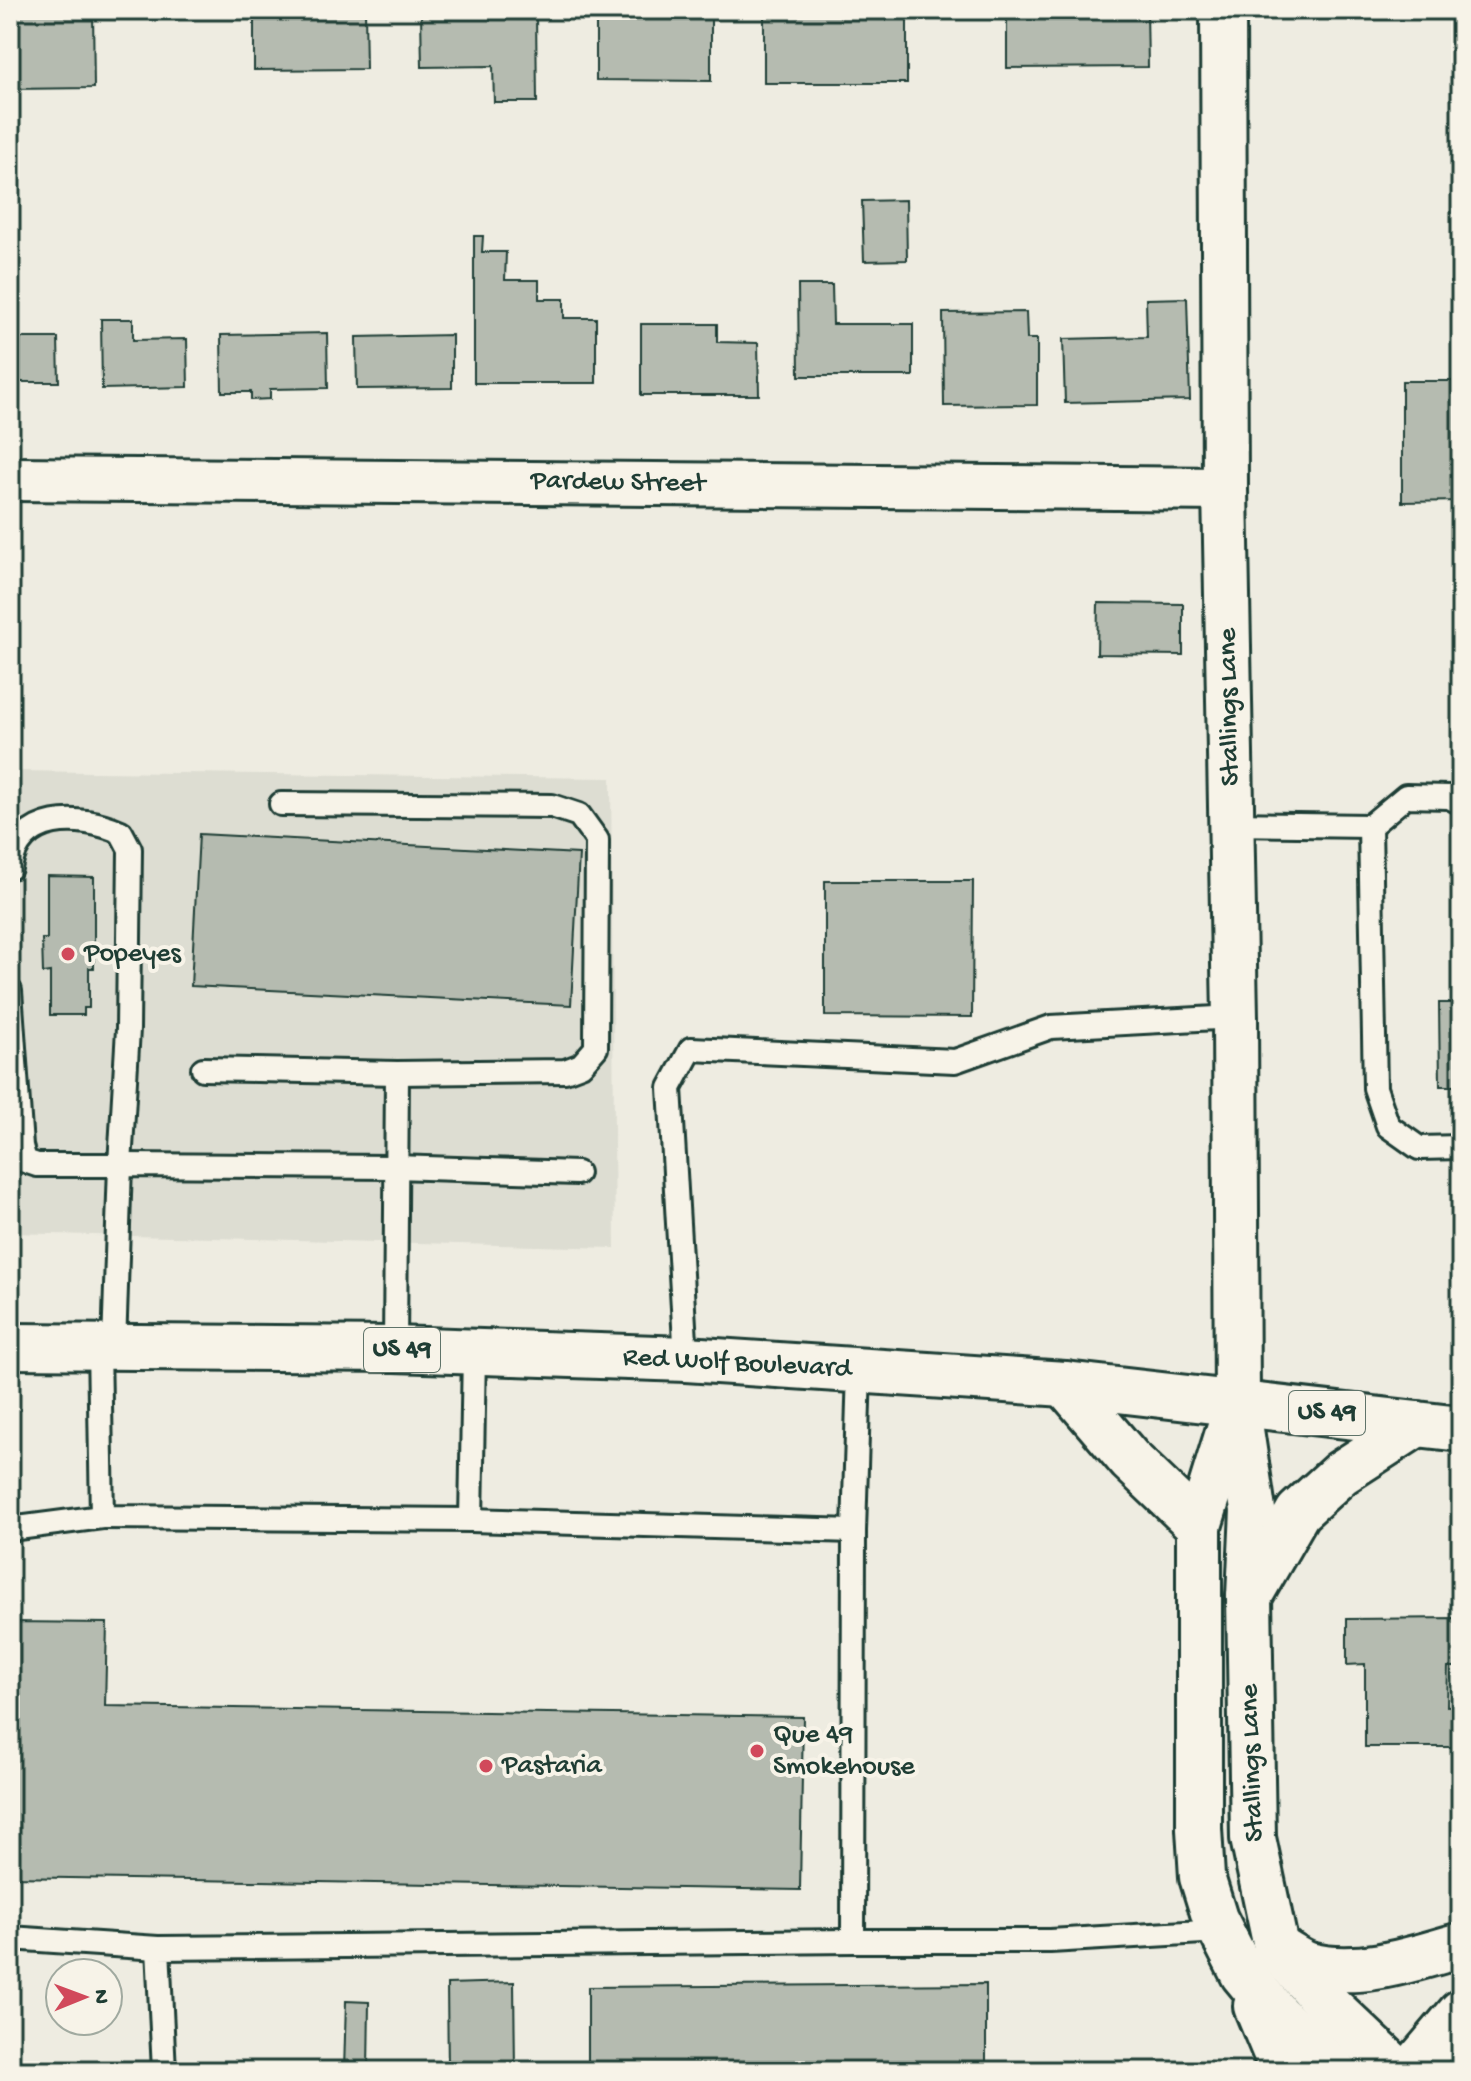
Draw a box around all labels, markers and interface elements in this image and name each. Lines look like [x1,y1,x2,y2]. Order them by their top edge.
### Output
street label: Pardew Street [529,465,708,501]
street label: Stallings Lane [1212,627,1248,786]
place label: Popeyes [83,938,181,971]
marker: Popeyes [59,945,77,963]
road number: US 49 [364,1328,440,1372]
street label: Red Wolf Boulevard [622,1342,855,1387]
road number: US 49 [1289,1391,1365,1435]
street label: Stallings Lane [1234,1683,1272,1843]
place label: Que 49 Smokehouse [773,1719,915,1784]
marker: Que 49 Smokehouse [748,1742,766,1760]
place label: Pastaria [501,1750,603,1783]
marker: Pastaria [477,1757,495,1775]
north arrow [44,1957,124,2037]
text: N [87,1989,113,2004]

